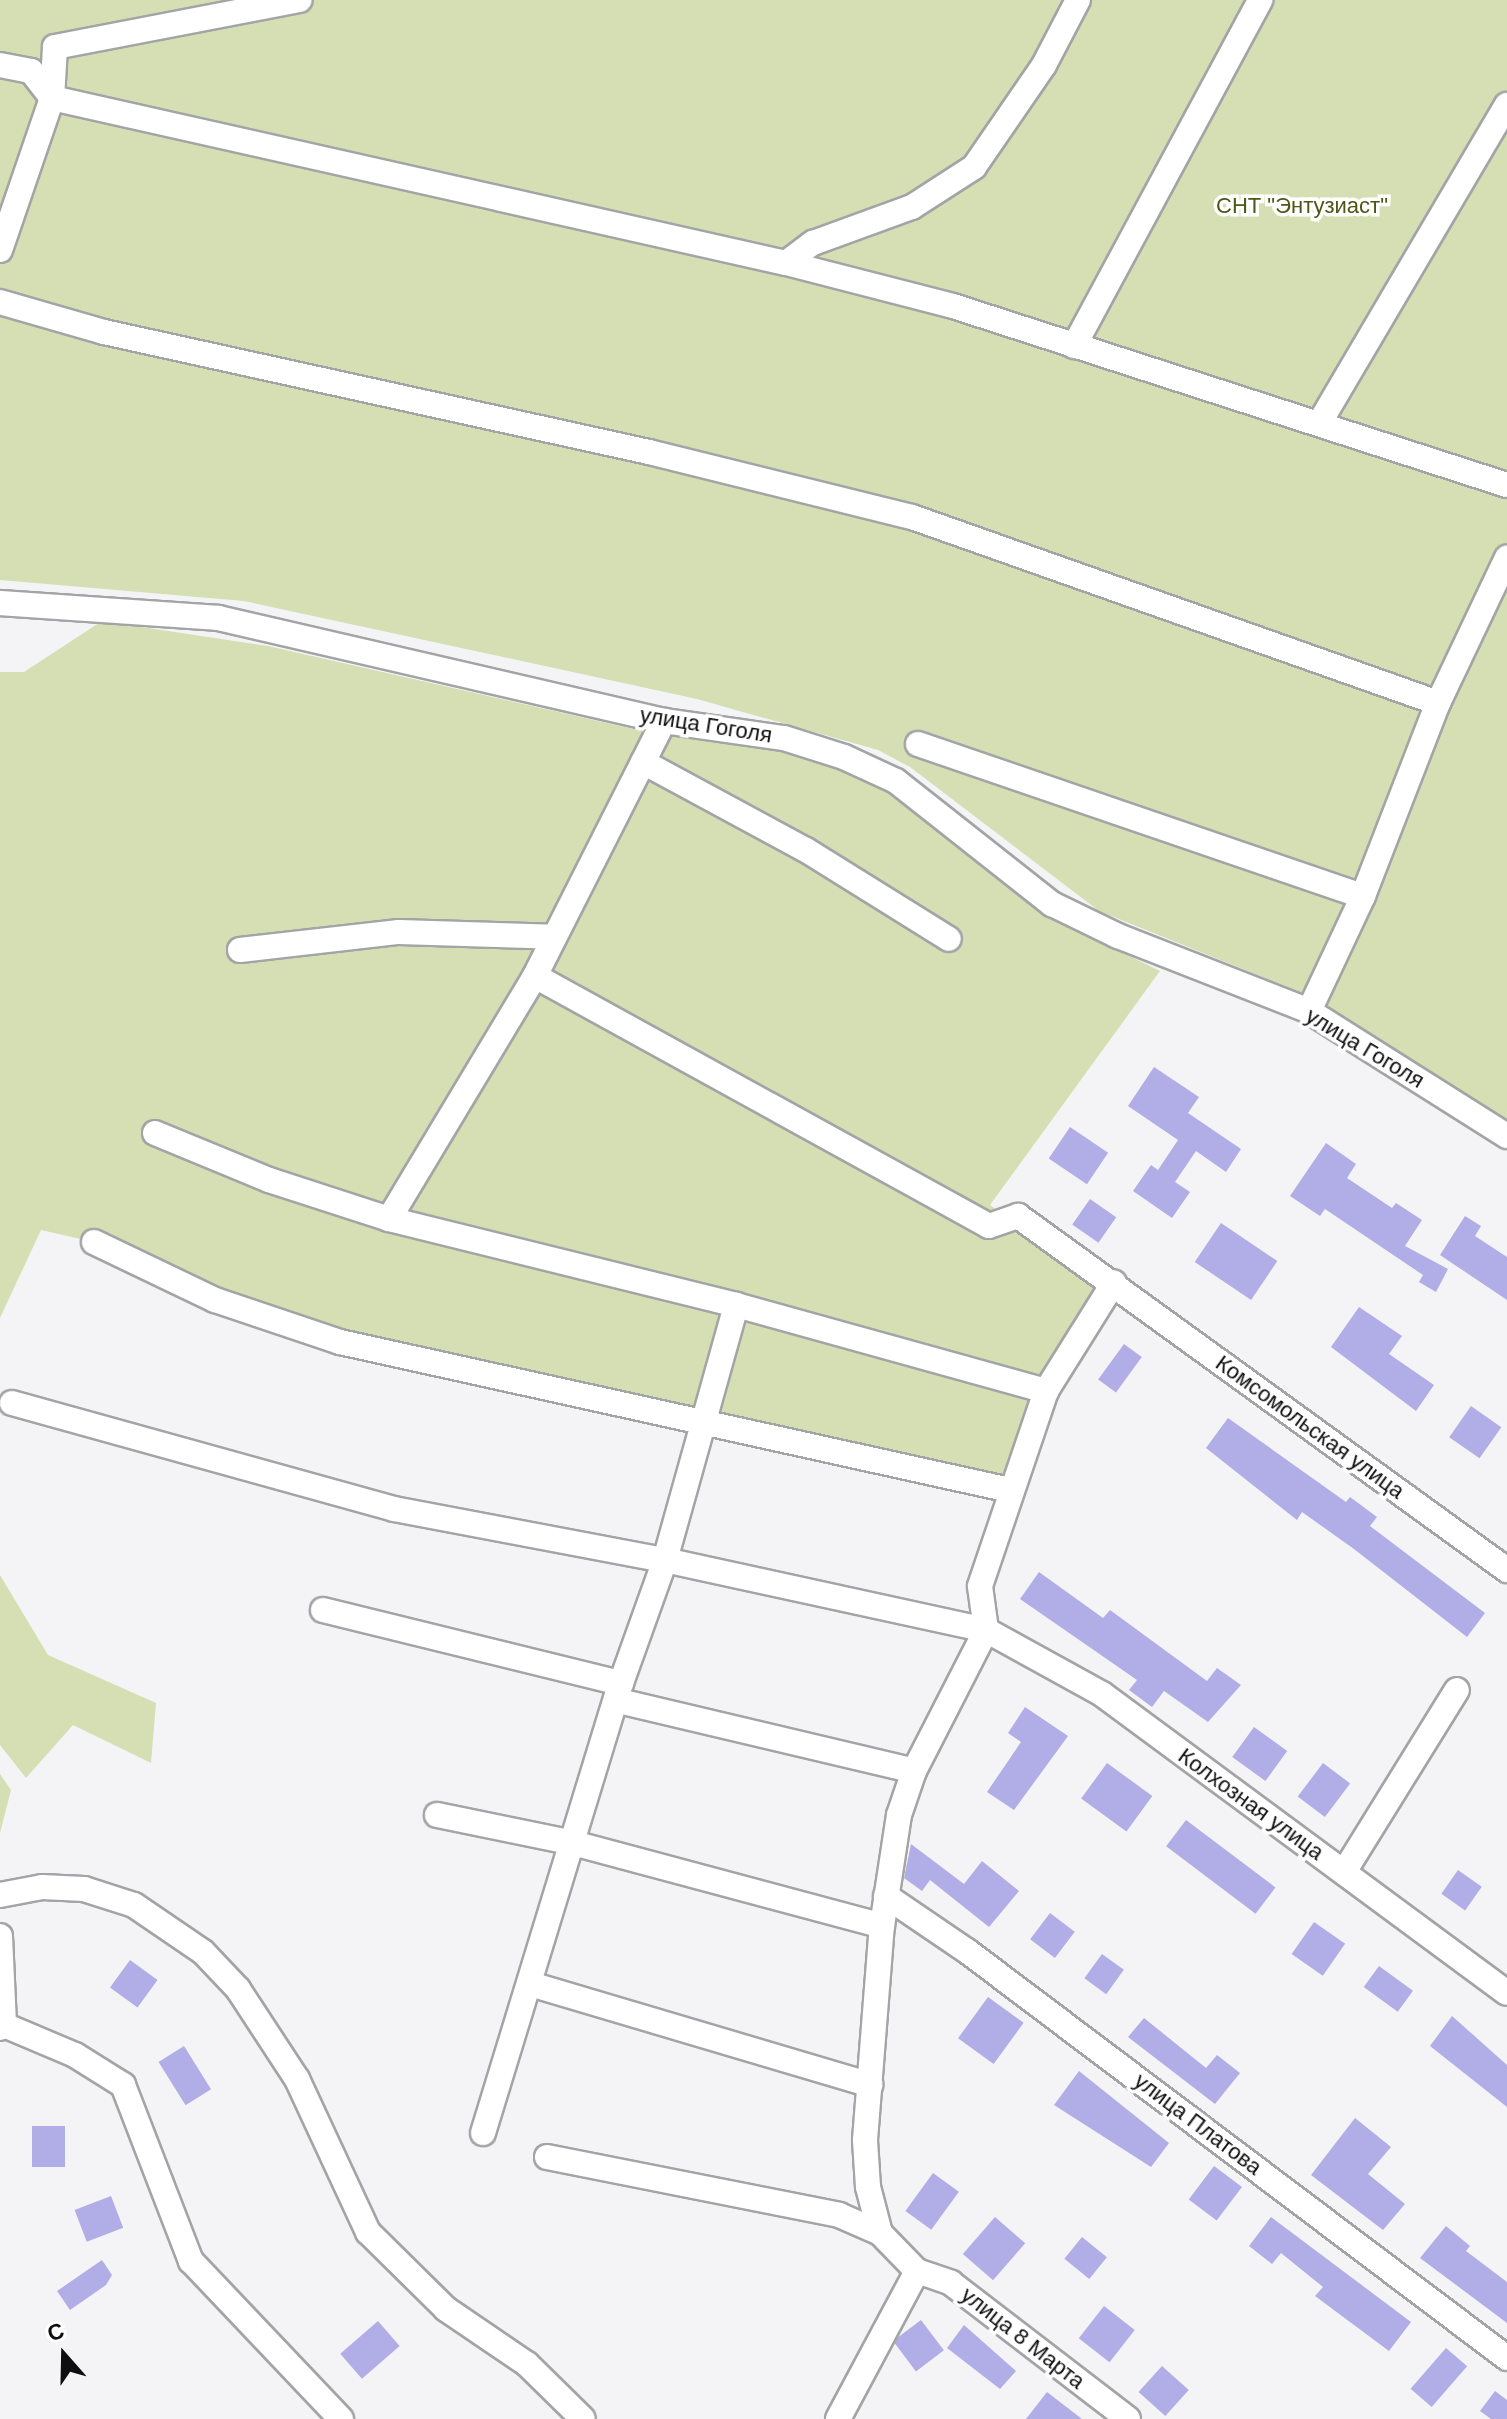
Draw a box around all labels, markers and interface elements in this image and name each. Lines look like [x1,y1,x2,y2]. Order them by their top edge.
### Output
park label: СНТ "Энтузиаст" [1216,193,1388,219]
street label: улица Гоголя [638,702,774,748]
street label: улица Гоголя [1301,1002,1429,1094]
street label: Комсомольская улица [1211,1350,1409,1504]
street label: Колхозная улица [1173,1742,1329,1866]
street label: улица Платова [1129,2067,1267,2181]
street label: улица 8 Марта [956,2282,1090,2394]
north arrow [24,2315,104,2395]
text: С [44,2318,67,2346]

